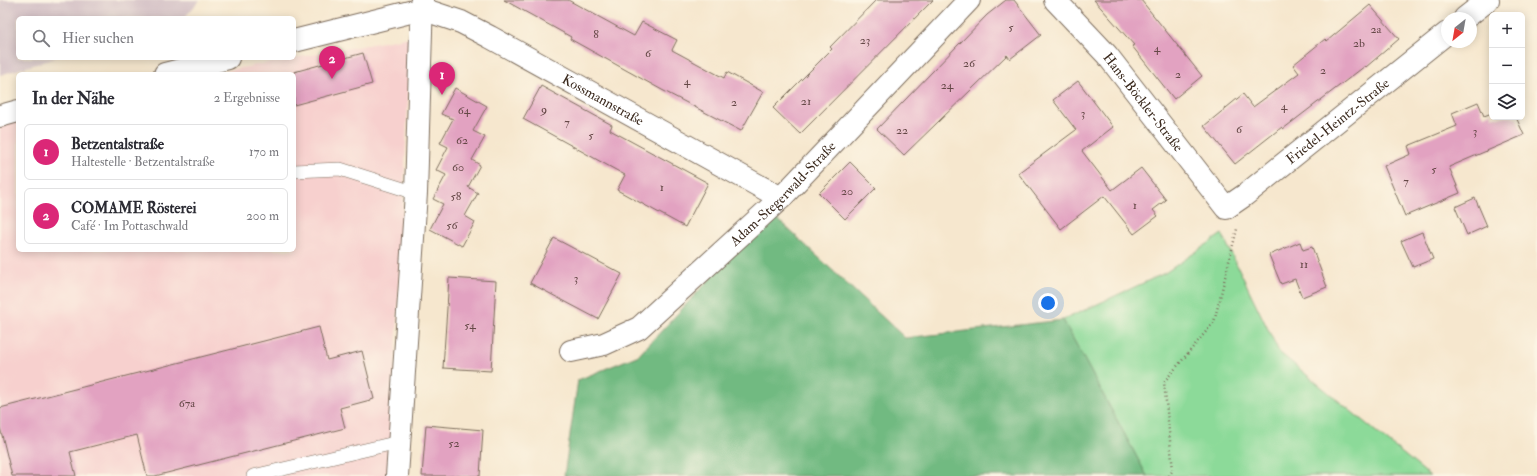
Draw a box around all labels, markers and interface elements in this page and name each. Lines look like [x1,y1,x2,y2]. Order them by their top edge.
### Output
north arrow [1441,12,1477,48]
map controls [1489,12,1525,120]
button: + [1489,12,1525,48]
search box [16,16,296,60]
house number: 5 [1008,20,1014,35]
house number: 2a [1370,22,1383,37]
icon: search [30,27,52,49]
house number: 8 [593,27,599,42]
text: Hier suchen [62,29,134,48]
house number: 23 [860,33,870,48]
house number: 2b [1353,36,1365,51]
house number: 4 [1154,41,1161,56]
pin: 2 [319,46,345,79]
house number: 6 [645,46,652,61]
button: − [1489,48,1525,84]
street label: Hans-Böckler-Straße [1100,49,1187,155]
house number: 26 [963,56,976,71]
pin: 1 [429,62,455,95]
house number: 2 [1320,63,1326,78]
house number: 2 [1175,67,1181,82]
street label: Kossmannstraße [559,70,647,129]
house number: 4 [684,74,691,89]
street label: Friedel-Heintz-Straße [1282,74,1393,167]
house number: 24 [941,78,954,93]
button: layers [1489,84,1525,120]
text: In der Nähe [32,88,114,109]
text: 2 Ergebnisse [214,90,280,106]
house number: 21 [801,94,811,109]
house number: 2 [731,95,737,110]
house number: 4 [1281,99,1288,114]
house number: 9 [540,102,547,117]
house number: 64 [458,103,471,118]
house number: 3 [1081,106,1085,121]
house number: 7 [564,115,570,130]
house number: 6 [1236,122,1243,137]
house number: 22 [896,123,908,138]
house number: 3 [1473,124,1477,139]
house number: 5 [588,128,594,143]
house number: 62 [456,133,468,148]
text: Betzentalstraße [71,135,164,154]
street label: Adam-Stegerwald-Straße [725,137,839,250]
text: 1 [44,144,48,160]
text: 170 m [249,144,279,160]
text: Haltestelle · Betzentalstraße [71,154,215,170]
house number: 60 [452,160,464,175]
house number: 5 [1431,162,1437,177]
house number: 7 [1403,174,1409,189]
house number: 1 [660,180,664,195]
house number: 20 [841,184,853,199]
house number: 58 [451,189,462,204]
house number: 1 [1133,198,1137,213]
text: COMAME Rösterei [71,199,196,218]
text: 2 [43,208,49,224]
text: 200 m [246,208,279,224]
text: Café · Im Pottaschwald [71,218,188,234]
house number: 56 [446,218,459,233]
house number: 11 [1300,257,1308,272]
house number: 3 [574,271,578,286]
your location [1038,293,1058,313]
house number: 54 [464,318,476,333]
house number: 67a [179,396,196,411]
house number: 52 [448,436,460,451]

